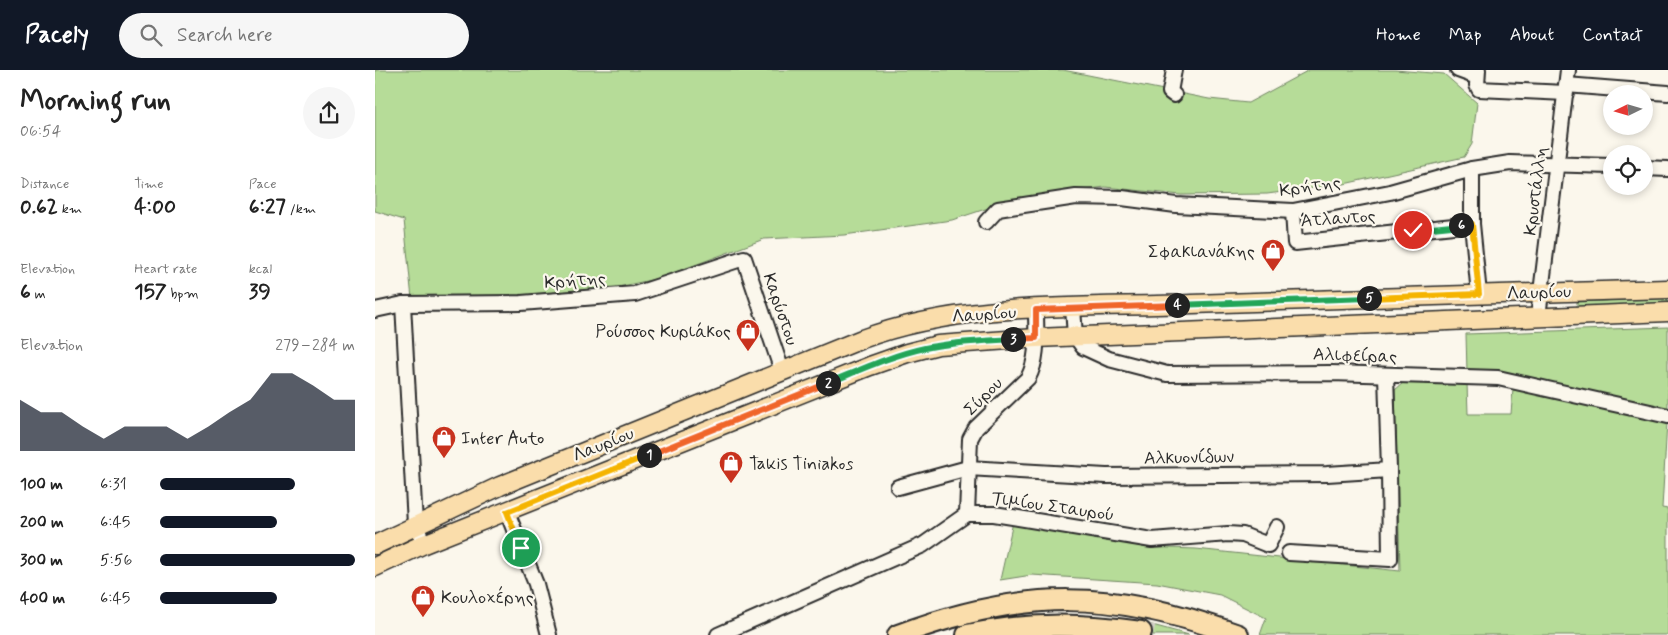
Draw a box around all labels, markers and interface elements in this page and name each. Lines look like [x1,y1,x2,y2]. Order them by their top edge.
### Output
search box [119,13,469,58]
text: Pacely [25,20,89,51]
icon: search [137,21,165,49]
text: Search here [177,23,273,48]
text: Home [1376,23,1421,47]
text: Map [1449,23,1482,47]
text: About [1510,23,1554,47]
text: Contact [1582,23,1643,47]
text: Morning run [20,83,171,120]
north arrow [1603,85,1653,135]
map controls [1603,85,1653,195]
button: share [303,87,355,139]
text: 06:54 [20,121,61,142]
street label: Κρυστάλλη [1519,145,1553,237]
button: locate [1603,145,1653,195]
street label: Κρήτης [1278,171,1342,203]
text: Distance [20,175,69,193]
text: Time [134,175,164,193]
text: Pace [249,175,277,193]
text: 0.62 [20,193,58,221]
text: 4:00 [134,193,176,221]
text: 6:27 [249,193,286,221]
text: km [58,200,82,218]
text: /km [286,200,316,218]
street label: Άτλαντος [1300,204,1376,234]
pin [1392,209,1434,251]
pin: 6 [1449,212,1473,238]
icon: check [1399,216,1427,244]
text: 6 [1458,216,1465,234]
shop icon: Σφακιανάκης [1260,238,1286,272]
place label: Σφακιανάκης [1148,240,1255,264]
text: Elevation [20,260,75,278]
text: Heart rate [134,260,197,278]
text: kcal [249,260,272,278]
street label: Κρήτης [544,267,607,295]
street label: Καρύστου [757,270,804,349]
text: 6 [20,278,31,306]
text: 157 [134,278,167,306]
text: 39 [249,278,271,306]
street label: Λαυρίου [1506,280,1572,306]
text: m [31,285,46,303]
text: bpm [167,285,199,303]
pin: 5 [1357,286,1381,310]
text: 5 [1365,289,1374,307]
pin: 4 [1165,292,1189,318]
text: 4 [1173,296,1182,314]
street label: Λαυρίου [951,301,1017,329]
shop icon: Ρούσσος Κυριάκος [735,318,761,352]
place label: Ρούσσος Κυριάκος [596,320,731,344]
pin: 3 [1001,326,1025,352]
text: 3 [1010,330,1017,348]
text: Elevation [20,335,83,356]
text: 279–284 m [275,335,355,356]
street label: Αλιφείρας [1313,343,1398,369]
pin: 2 [815,370,841,396]
street label: Σύρου [959,372,1008,421]
text: 2 [825,374,832,392]
street label: Λαυρίου [569,422,638,468]
shop icon: Inter Auto [431,425,457,459]
place label: Inter Auto [461,427,544,451]
pin: 1 [637,442,661,468]
street label: Αλκυονίδων [1144,445,1234,471]
text: 1 [646,446,653,464]
shop icon: Takis Tiniakos [718,450,744,484]
place label: Takis Tiniakos [749,452,853,476]
text: 100 m [20,474,63,495]
text: 6:31 [100,474,127,495]
street label: Τιμίου Σταυρού [990,487,1116,527]
text: 200 m [20,512,64,533]
text: 6:45 [100,512,130,533]
pin [500,527,542,569]
icon: arrive [507,534,535,562]
text: 300 m [20,550,63,571]
text: 5:56 [100,550,132,571]
shop icon: Κουλοχέρης [410,584,436,618]
place label: Κουλοχέρης [441,585,534,610]
text: 400 m [20,588,65,609]
text: 6:45 [100,588,130,609]

